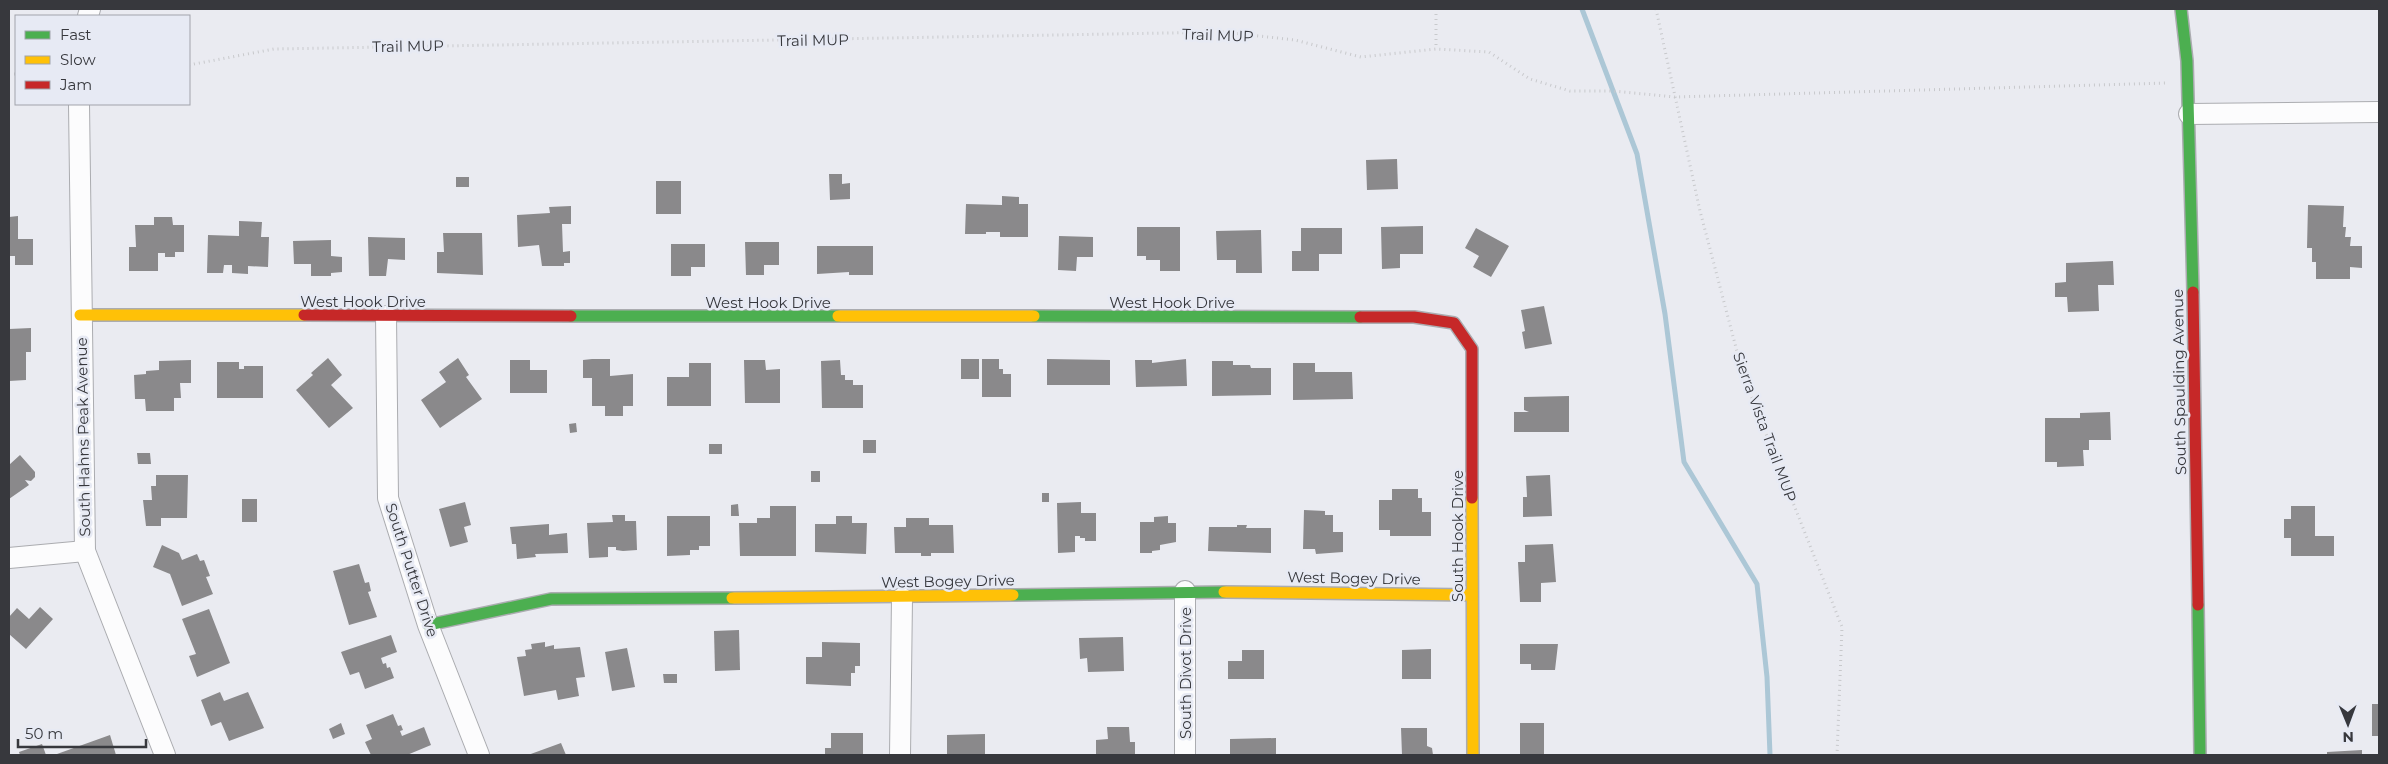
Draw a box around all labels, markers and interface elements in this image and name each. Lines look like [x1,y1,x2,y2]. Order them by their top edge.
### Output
legend [15,15,190,105]
street label: Trail MUP [1182,24,1254,46]
text: Fast [60,25,91,44]
street label: Trail MUP [777,30,849,50]
street label: Trail MUP [372,36,444,56]
text: Slow [60,50,96,69]
text: Jam [59,75,92,94]
street label: South Spaulding Avenue [2168,289,2190,475]
street label: West Hook Drive [300,292,426,311]
street label: West Hook Drive [705,293,831,312]
street label: West Hook Drive [1109,293,1235,312]
street label: South Hahns Peak Avenue [72,337,94,537]
street label: Sierra Vista Trail MUP [1729,349,1801,505]
street label: South Hook Drive [1448,470,1467,602]
street label: South Putter Drive [381,501,443,639]
street label: West Bogey Drive [1287,567,1421,589]
street label: West Bogey Drive [881,570,1015,592]
street label: South Divot Drive [1176,607,1195,739]
north arrow [2323,699,2373,749]
scale bar [18,716,145,748]
text: 50 m [25,724,63,743]
text: N [2342,728,2354,746]

